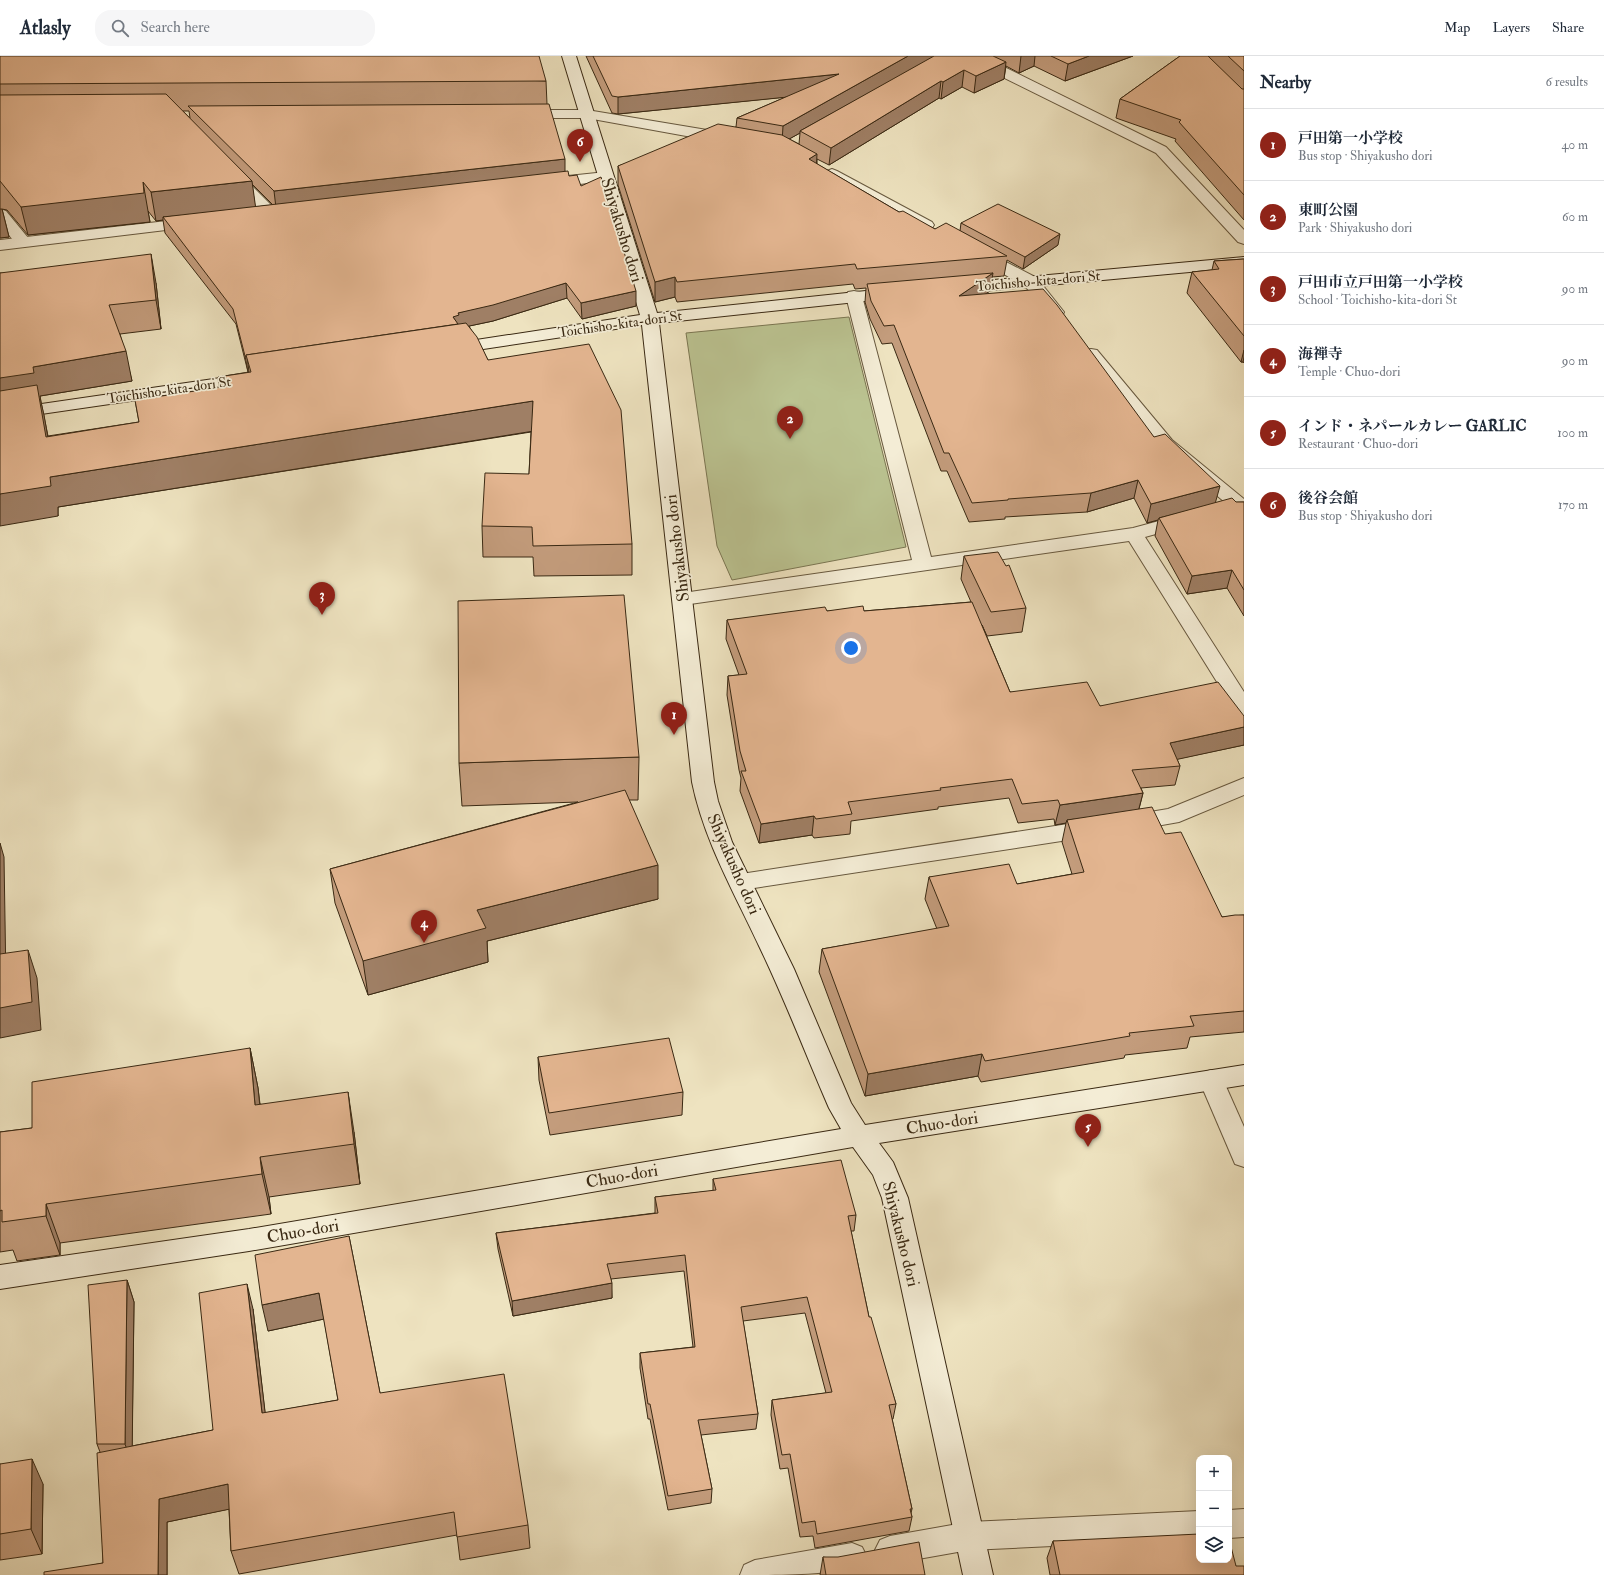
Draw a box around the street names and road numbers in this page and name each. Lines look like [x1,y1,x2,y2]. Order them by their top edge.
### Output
street label: Shiyakusho dori [595,175,648,285]
street label: Toichisho-kita-dori St [975,267,1101,295]
street label: Toichisho-kita-dori St [557,307,683,341]
street label: Toichisho-kita-dori St [106,373,232,407]
street label: Shiyakusho dori [660,493,695,603]
street label: Shiyakusho dori [702,810,766,918]
street label: Chuo-dori [904,1107,980,1139]
street label: Chuo-dori [584,1159,660,1193]
street label: Shiyakusho dori [877,1179,924,1290]
street label: Chuo-dori [265,1214,341,1248]

